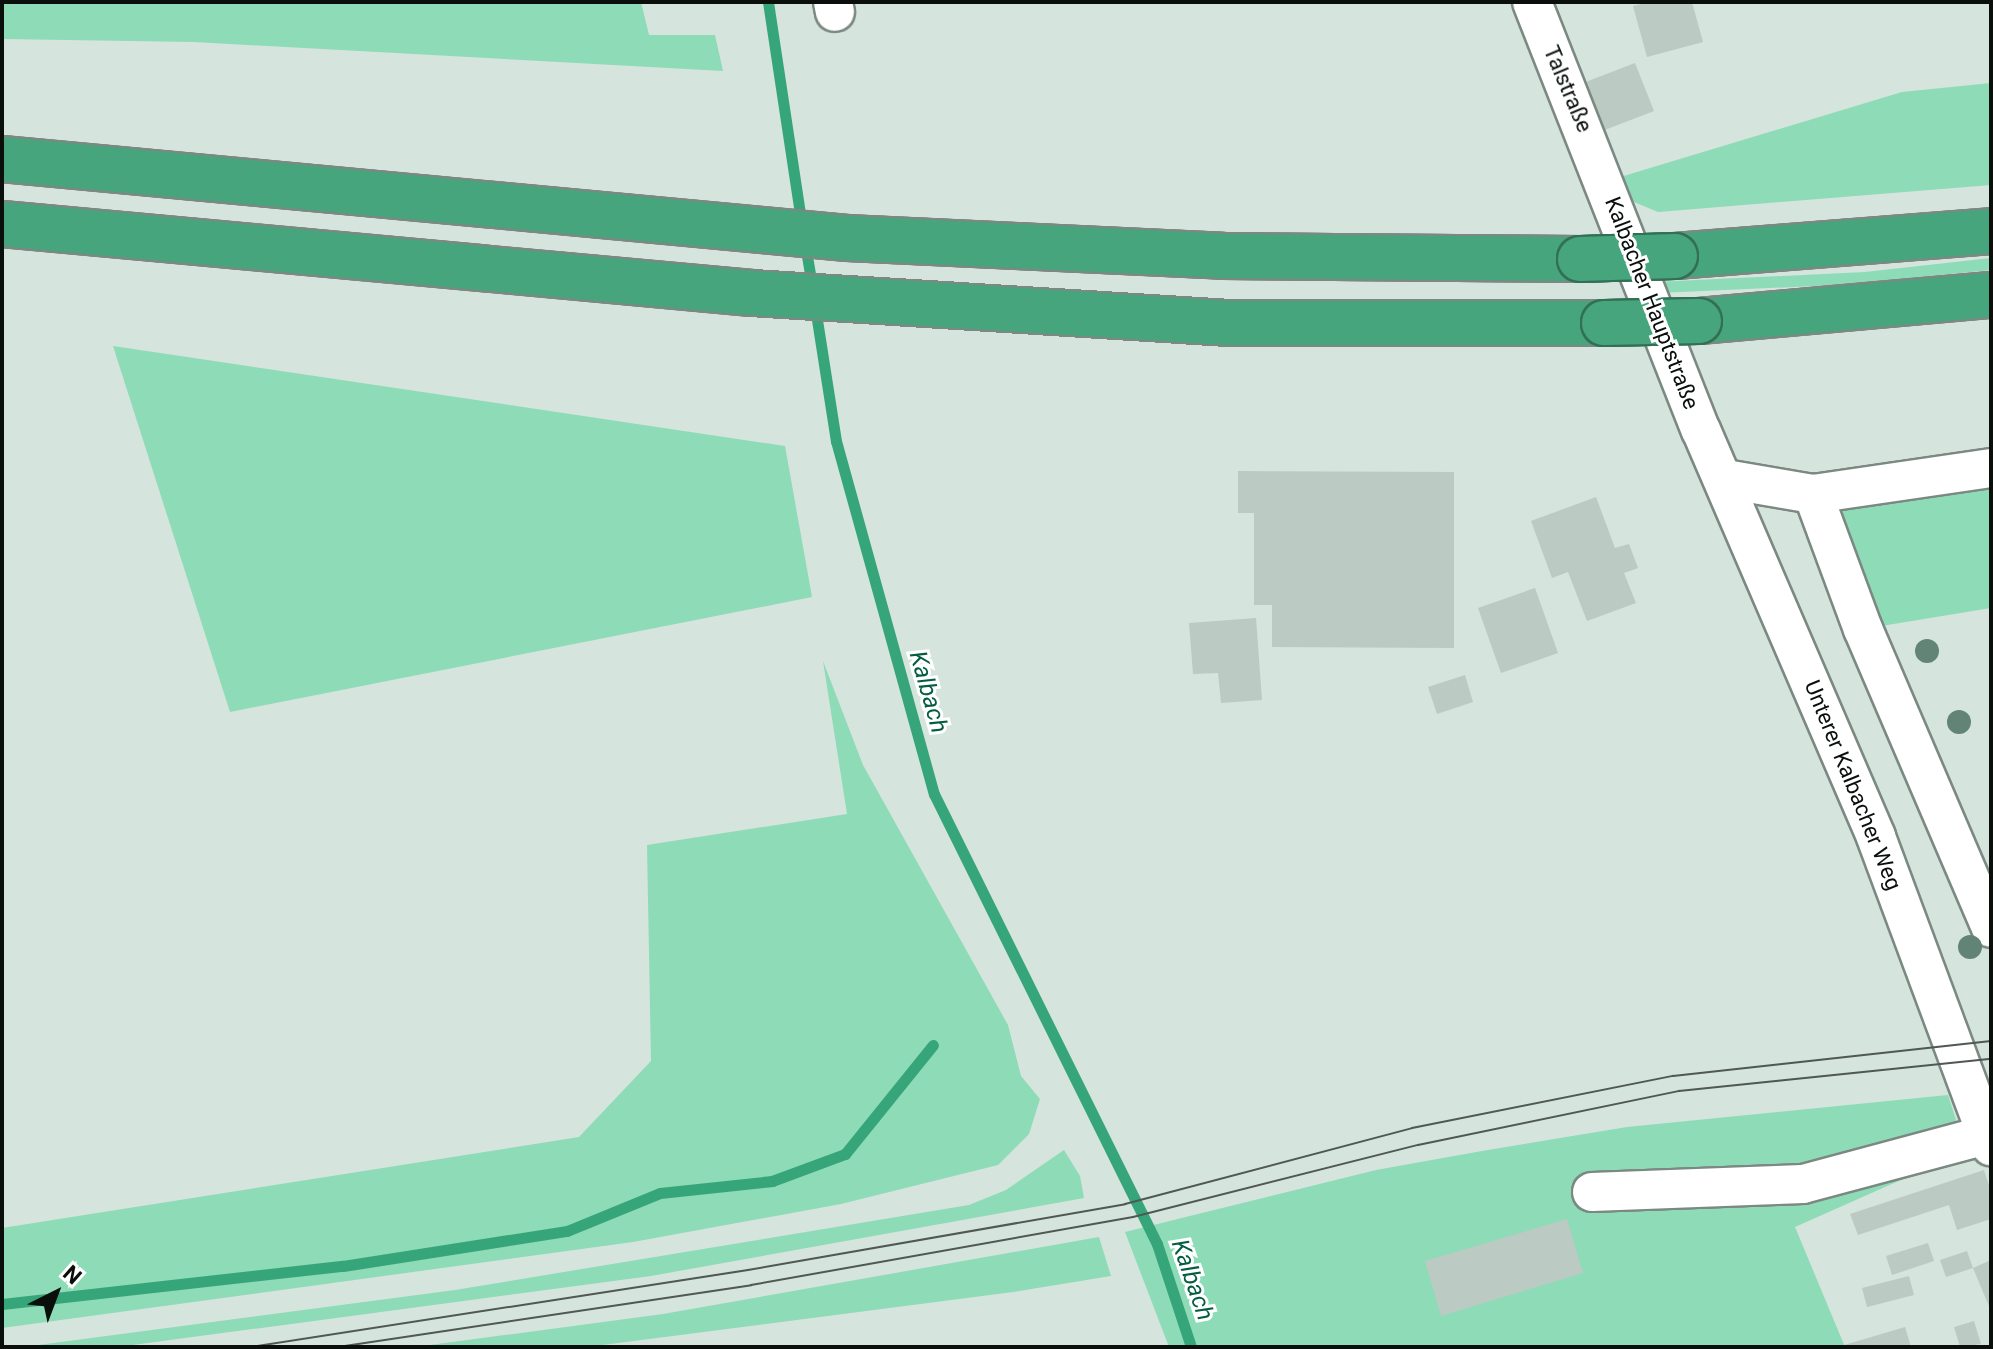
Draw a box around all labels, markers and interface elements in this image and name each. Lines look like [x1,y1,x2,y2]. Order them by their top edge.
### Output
street label: Talstraße [1538,42,1598,136]
street label: Kalbacher Hauptstraße [1599,193,1705,413]
water label: Kalbach [903,648,953,736]
street label: Unterer Kalbacher Weg [1799,676,1907,894]
water label: Kalbach [1165,1236,1219,1324]
north arrow [16,1253,96,1333]
text: N [58,1260,87,1289]

